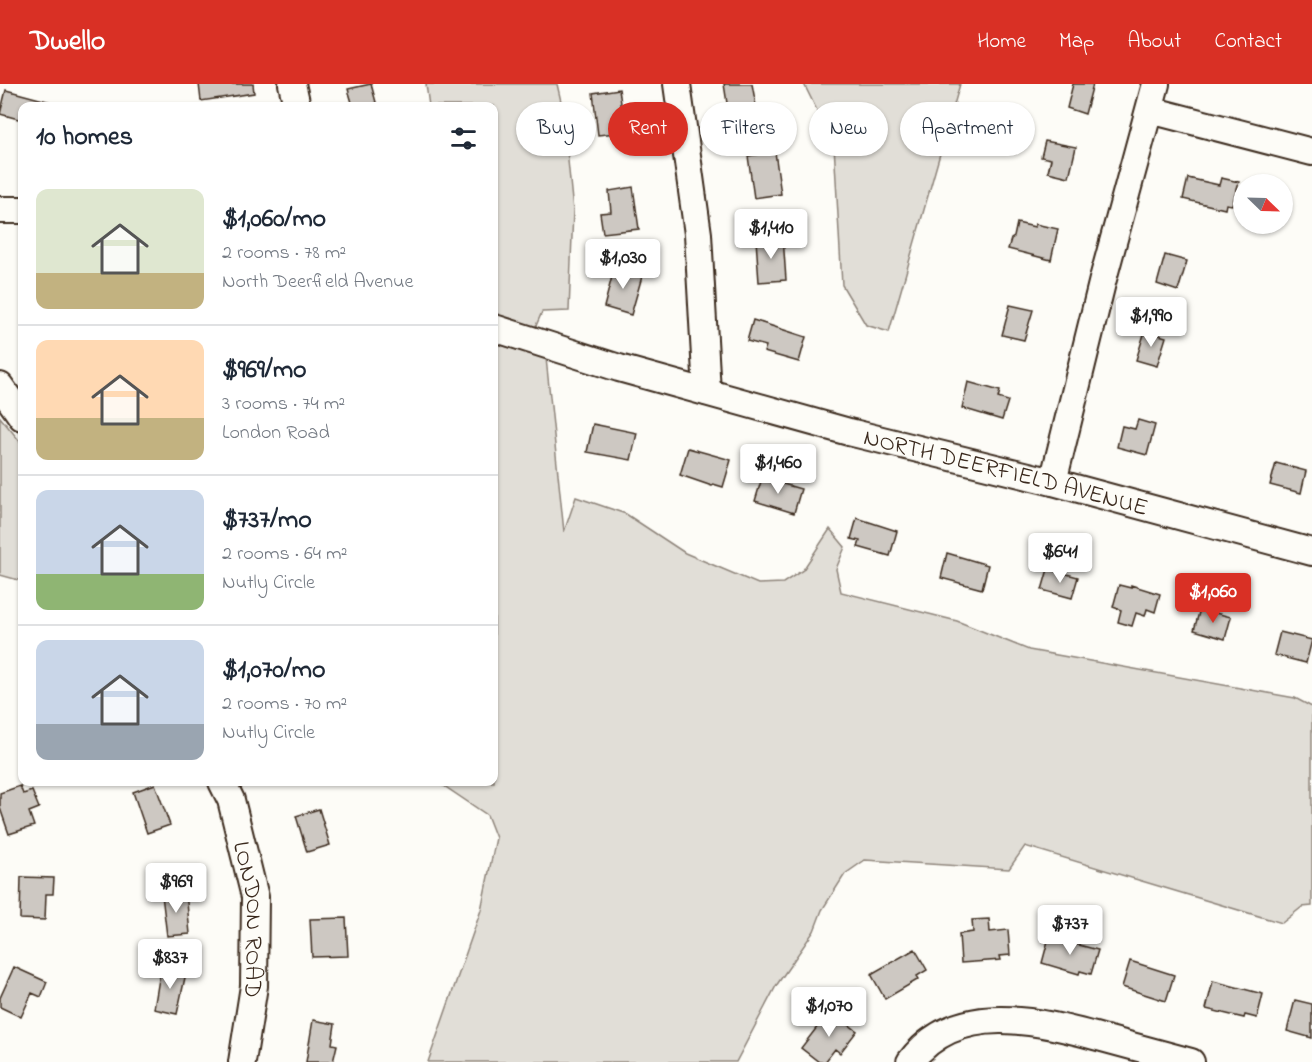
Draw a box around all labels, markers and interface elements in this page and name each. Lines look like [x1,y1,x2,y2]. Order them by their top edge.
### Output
text: Dwello [30,22,105,63]
text: Home [977,27,1026,57]
text: Map [1059,27,1094,57]
text: About [1127,27,1181,57]
text: Contact [1214,27,1282,57]
chip: Buy [516,102,596,156]
chip: Rent [608,102,688,156]
chip: Filters [700,102,797,156]
chip: New [809,102,888,156]
chip: Apartment [900,102,1035,156]
text: 10 homes [36,119,133,157]
icon: filters [447,122,480,155]
north arrow [1233,174,1293,234]
map controls [1233,174,1293,234]
text: $1,060/mo [222,201,326,239]
pin: $1,410 [722,209,820,260]
icon: home [84,213,156,285]
text: $1,410 [748,214,794,243]
text: 2 rooms · 78 m² [222,239,346,268]
pin: $1,030 [574,239,672,290]
text: $1,030 [599,244,647,273]
text: North Deerfield Avenue [222,268,413,297]
pin: $1,990 [1102,297,1200,348]
text: $1,990 [1130,302,1172,331]
text: $969/mo [222,352,307,390]
icon: home [84,364,156,436]
text: 3 rooms · 74 m² [222,390,345,419]
text: London Road [222,419,330,448]
street label: NORTH DEERFIELD AVENUE [860,421,1152,527]
pin: $1,460 [729,444,827,495]
text: $1,460 [754,449,802,478]
text: $737/mo [222,502,312,540]
icon: home [84,514,156,586]
pin: $641 [1024,533,1096,584]
text: $641 [1042,538,1078,567]
text: 2 rooms · 64 m² [222,540,347,569]
text: Nutly Circle [222,569,315,598]
pin: $1,060 [1164,573,1262,624]
text: $1,060 [1189,578,1237,607]
text: $1,070/mo [222,652,325,690]
icon: home [84,664,156,736]
text: 2 rooms · 70 m² [222,690,347,719]
text: Nutly Circle [222,719,315,748]
street label: LONDON ROAD [222,838,270,1000]
pin: $969 [140,863,212,914]
text: $969 [160,868,192,897]
pin: $737 [1034,905,1106,956]
text: $737 [1052,910,1088,939]
pin: $837 [134,939,206,990]
text: $837 [152,944,188,973]
pin: $1,070 [780,987,878,1038]
text: $1,070 [805,992,853,1021]

